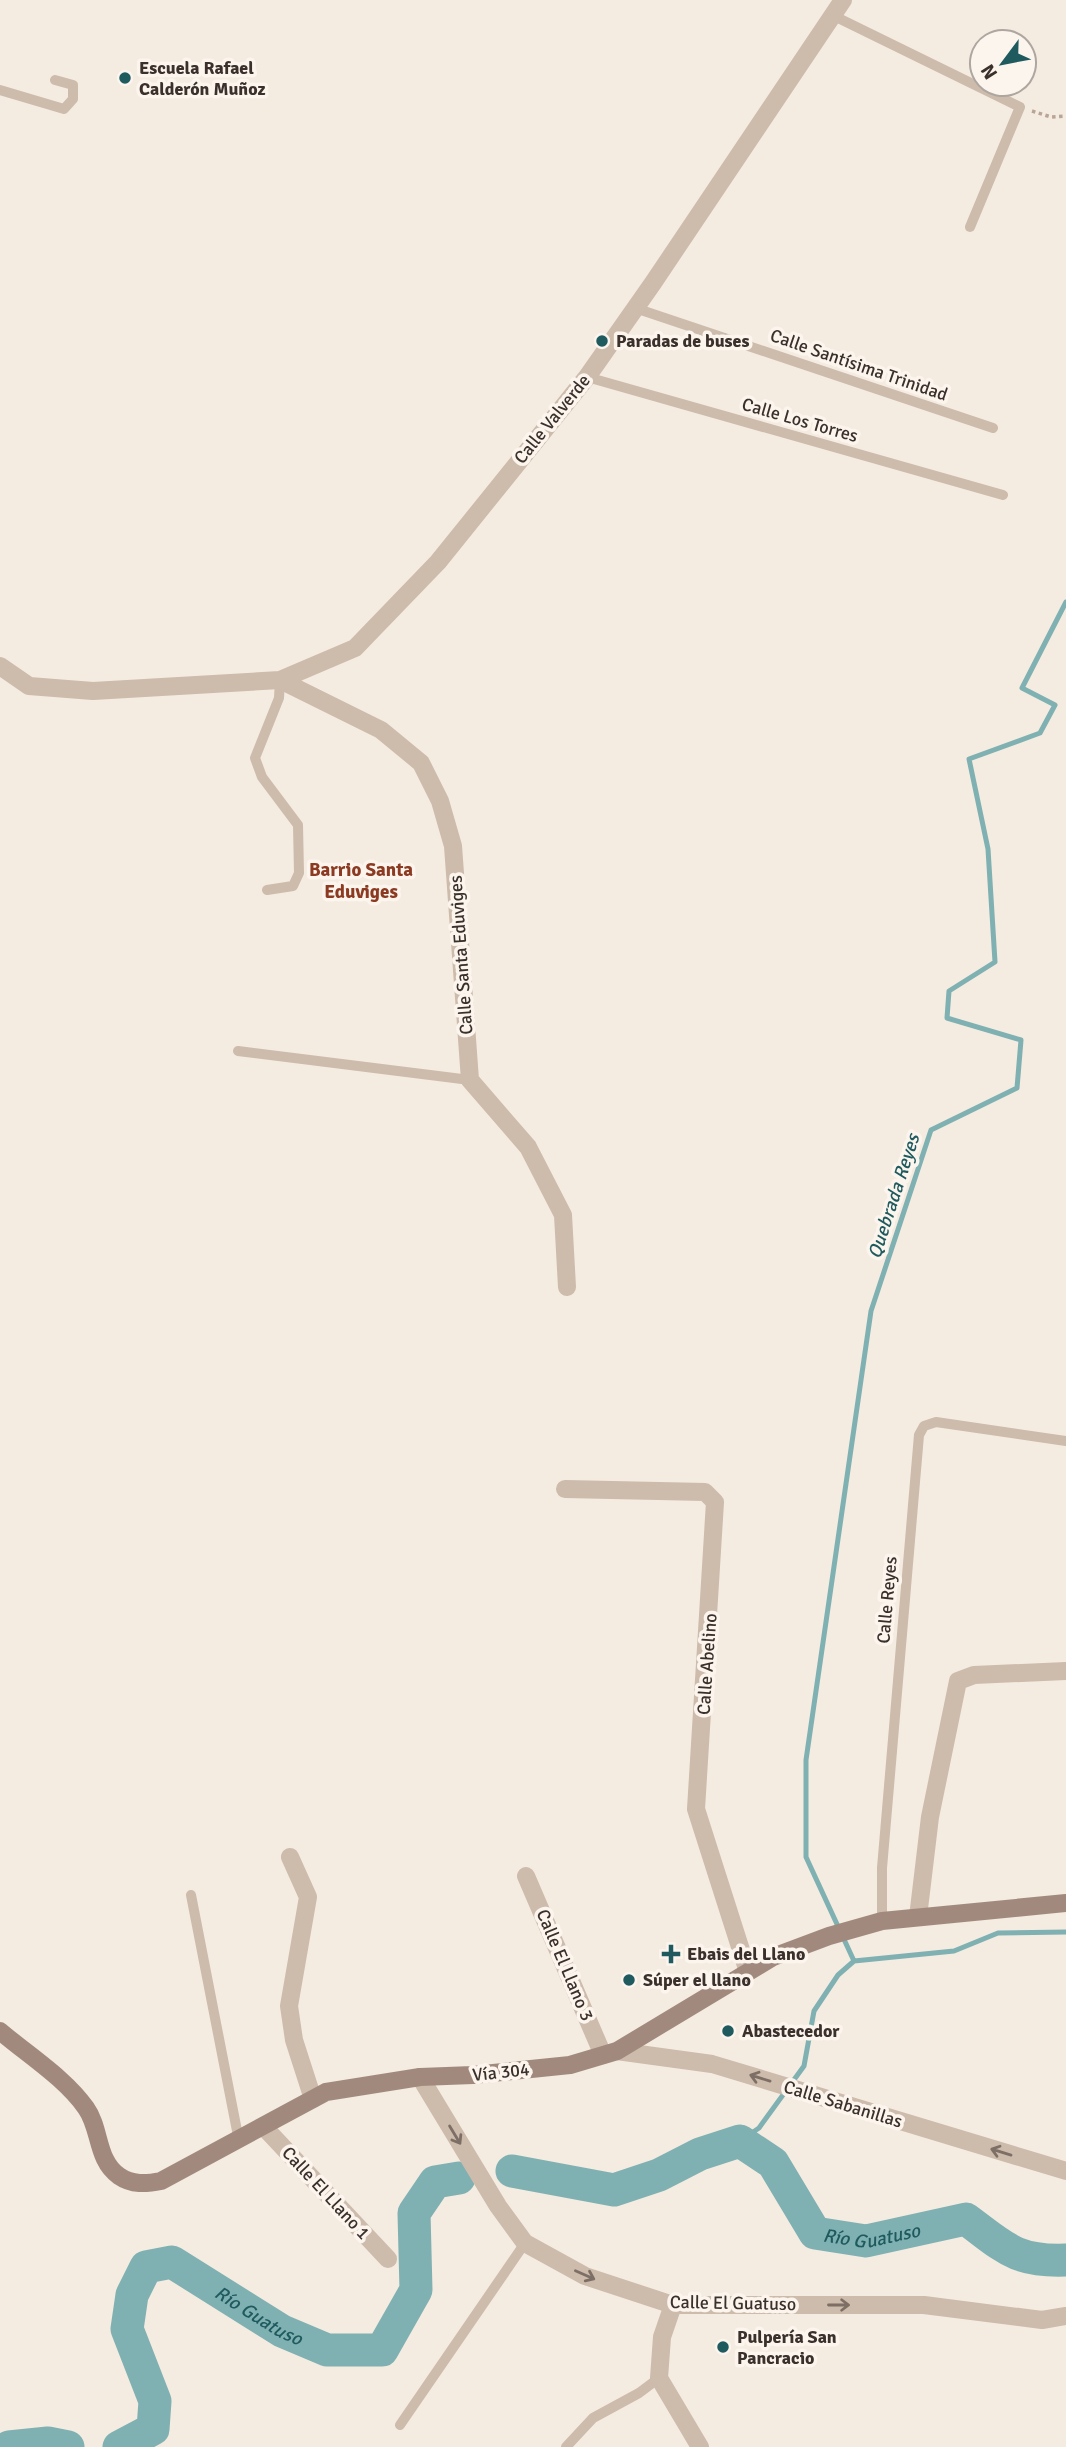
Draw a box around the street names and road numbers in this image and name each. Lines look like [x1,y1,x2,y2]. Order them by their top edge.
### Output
street label: Calle Santísima Trinidad [767,324,951,406]
street label: Calle Valverde [509,370,595,468]
street label: Calle Los Torres [739,393,861,447]
street label: Calle Santa Eduviges [444,874,478,1036]
street label: Calle Reyes [872,1555,902,1645]
street label: Calle Abelino [692,1612,722,1716]
street label: Calle El Llano 3 [532,1906,598,2024]
street label: Vía 304 [471,2058,531,2086]
street label: Calle Sabanillas [781,2076,905,2133]
street label: Calle El Llano 1 [277,2142,375,2244]
street label: Calle El Guatuso [670,2291,796,2315]

